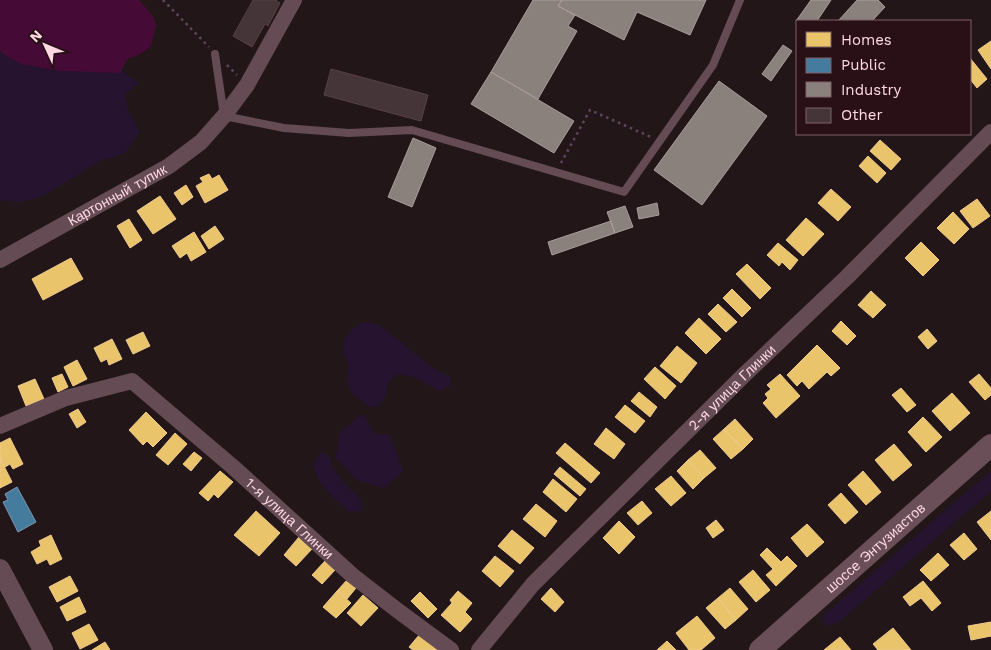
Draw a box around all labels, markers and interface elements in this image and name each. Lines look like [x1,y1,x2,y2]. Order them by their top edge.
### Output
north arrow [20,20,70,70]
legend [796,20,971,135]
text: N [26,27,45,45]
text: Homes [841,31,892,49]
text: Public [841,56,886,74]
text: Industry [841,81,902,99]
text: Other [841,106,883,124]
street label: Картонный тупик [65,161,170,229]
street label: 2-я улица Глинки [685,341,779,433]
street label: 1-я улица Глинки [243,475,337,562]
street label: шоссе Энтузиастов [822,499,928,596]

